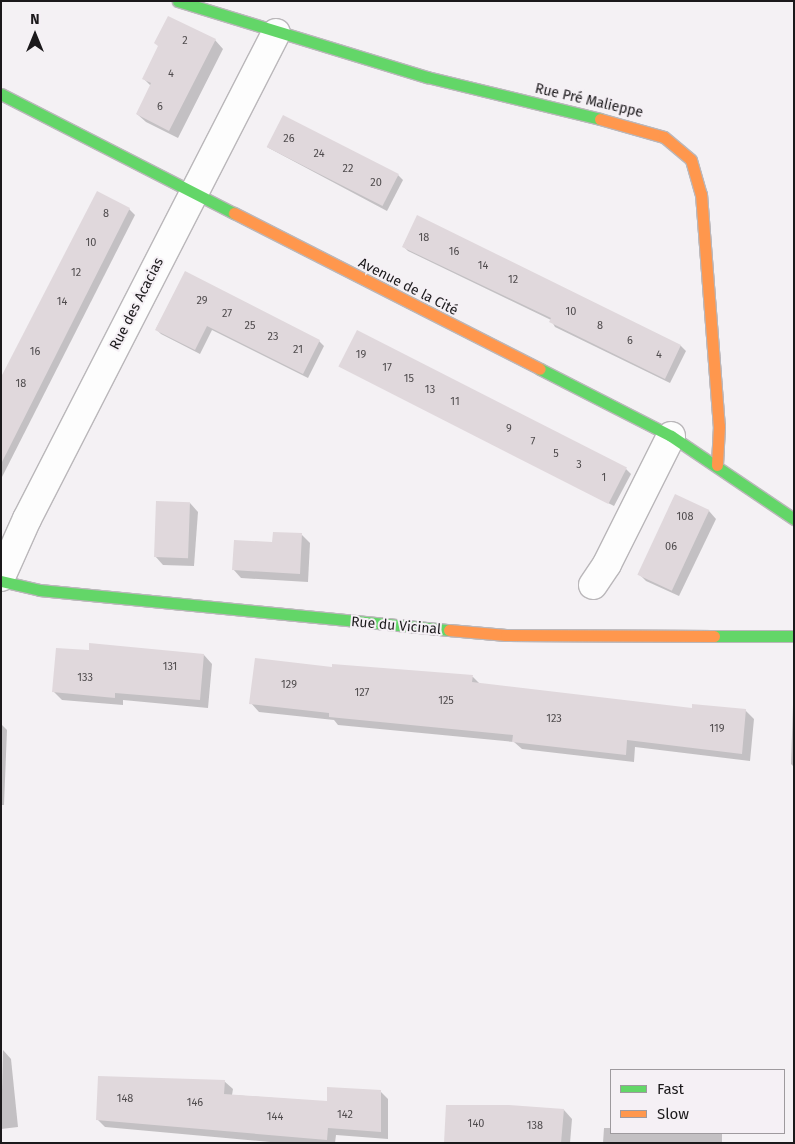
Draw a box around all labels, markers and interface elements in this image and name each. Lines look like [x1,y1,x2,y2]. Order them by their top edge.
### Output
north arrow [10,10,60,60]
text: N [30,11,40,28]
house number: 2 [182,34,188,48]
house number: 4 [168,67,174,81]
street label: Rue Pré Malieppe [533,80,645,122]
house number: 6 [157,100,163,114]
house number: 26 [283,132,295,146]
house number: 24 [314,147,324,161]
house number: 22 [343,162,353,176]
house number: 20 [370,176,382,190]
house number: 8 [103,207,109,221]
house number: 18 [419,231,429,245]
house number: 10 [86,236,96,250]
house number: 16 [449,245,459,259]
street label: Rue des Acacias [107,255,167,353]
street label: Avenue de la Cité [355,255,461,319]
house number: 14 [478,259,488,273]
house number: 12 [71,266,81,280]
house number: 12 [508,273,518,287]
house number: 29 [196,294,208,308]
house number: 14 [57,295,67,309]
house number: 10 [566,305,576,319]
house number: 27 [222,307,232,321]
house number: 25 [245,319,255,333]
house number: 8 [597,319,603,333]
house number: 23 [268,330,278,344]
house number: 6 [627,334,633,348]
house number: 21 [293,343,303,357]
house number: 16 [30,345,40,359]
house number: 19 [356,348,366,362]
house number: 4 [656,348,662,362]
house number: 17 [382,361,392,375]
house number: 15 [404,372,414,386]
house number: 18 [16,377,26,391]
house number: 13 [425,383,435,397]
house number: 11 [450,395,460,409]
house number: 9 [506,422,512,436]
house number: 7 [531,435,535,449]
house number: 5 [553,447,559,461]
house number: 3 [576,458,582,472]
house number: 1 [602,471,606,485]
house number: 108 [677,510,693,524]
house number: 06 [665,540,677,554]
street label: Rue du Vicinal [350,614,442,638]
house number: 131 [163,660,177,674]
house number: 133 [77,671,93,685]
house number: 129 [281,678,297,692]
house number: 127 [355,686,369,700]
house number: 125 [438,694,454,708]
house number: 123 [546,712,562,726]
house number: 119 [709,722,725,736]
legend [610,1069,785,1134]
text: Fast [657,1080,684,1098]
house number: 148 [117,1092,133,1106]
house number: 146 [187,1096,203,1110]
text: Slow [657,1105,689,1123]
house number: 142 [337,1108,353,1122]
house number: 144 [267,1110,283,1124]
house number: 140 [468,1117,484,1131]
house number: 138 [527,1119,543,1133]

